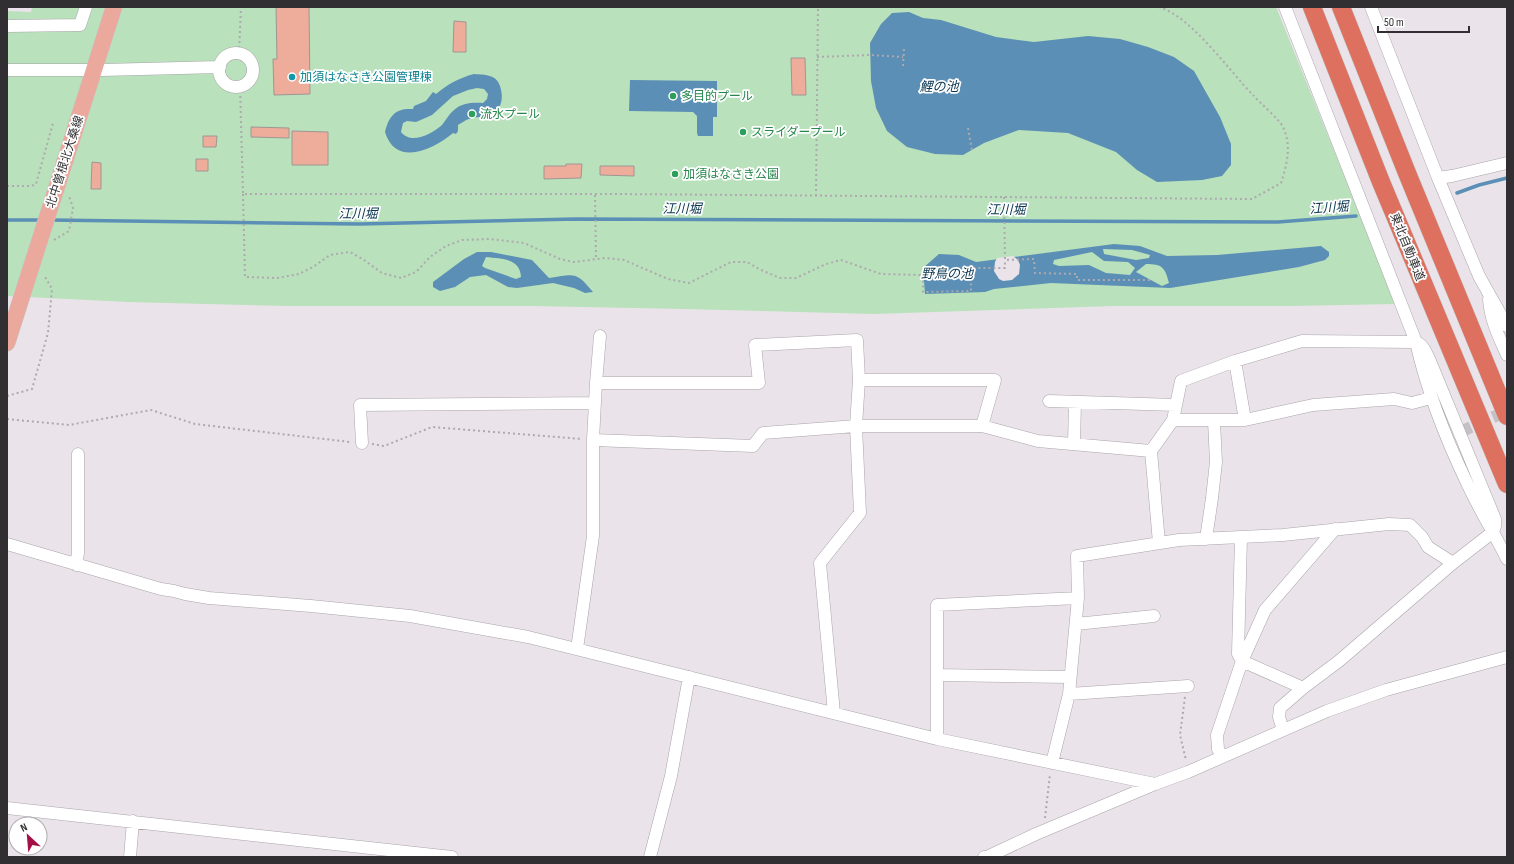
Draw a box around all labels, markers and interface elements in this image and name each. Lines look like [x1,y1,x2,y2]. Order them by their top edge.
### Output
scale bar [1378,8,1469,34]
text: 50 m [1384,15,1404,30]
place label: 加須はなさき公園管理棟 [300,70,432,85]
marker: 加須はなさき公園管理棟 [287,72,297,82]
water label: 鯉の池 [919,79,960,95]
place label: 多目的プール [681,89,753,104]
marker: 多目的プール [668,91,678,101]
place label: 流水プール [480,107,540,122]
marker: 流水プール [467,109,477,119]
street label: 北中曽根北大桑線 [43,114,87,210]
place label: スライダープール [751,125,846,140]
marker: スライダープール [738,127,748,137]
place label: 加須はなさき公園 [683,167,779,182]
marker: 加須はなさき公園 [670,169,680,179]
water label: 江川堀 [1309,199,1351,217]
water label: 江川堀 [662,201,703,217]
water label: 江川堀 [986,202,1027,218]
water label: 江川堀 [338,206,379,222]
street label: 東北自動車道 [1387,211,1427,283]
water label: 野鳥の池 [921,266,975,282]
north arrow [8,816,48,856]
text: N [18,820,29,835]

